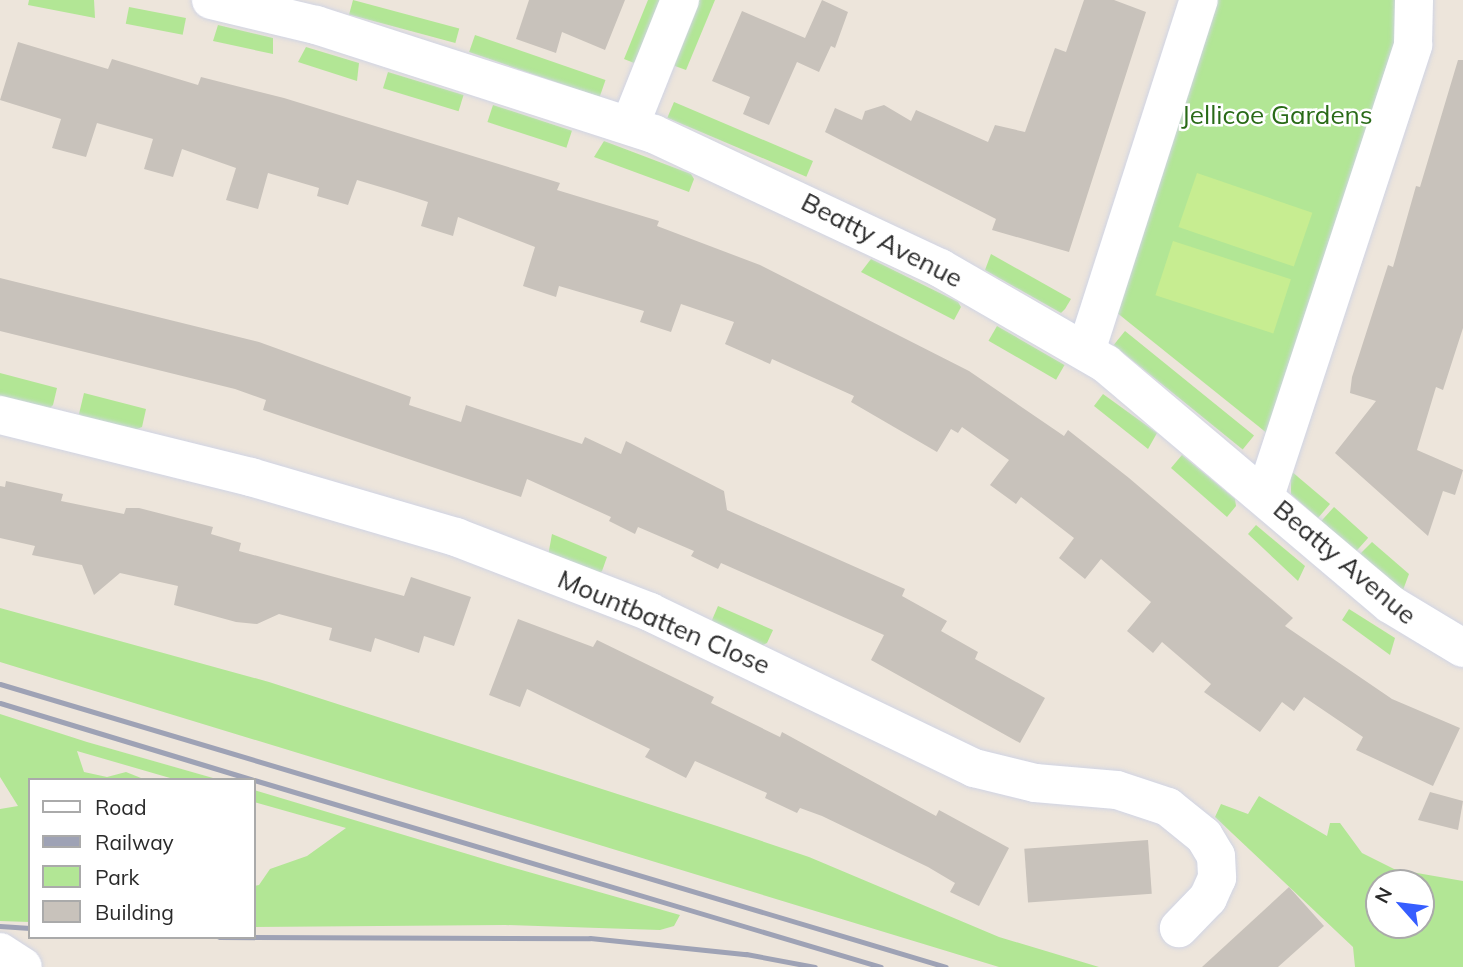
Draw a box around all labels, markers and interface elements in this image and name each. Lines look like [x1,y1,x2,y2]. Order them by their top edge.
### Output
park label: Jellicoe Gardens [1181,99,1373,131]
street label: Beatty Avenue [796,186,968,294]
street label: Beatty Avenue [1267,493,1423,631]
street label: Mountbatten Close [553,563,775,681]
legend [28,778,256,939]
text: Road [95,794,146,820]
text: Railway [95,829,174,855]
text: Park [95,864,139,890]
north arrow [1365,869,1435,939]
text: N [1369,883,1397,907]
text: Building [95,899,174,925]

